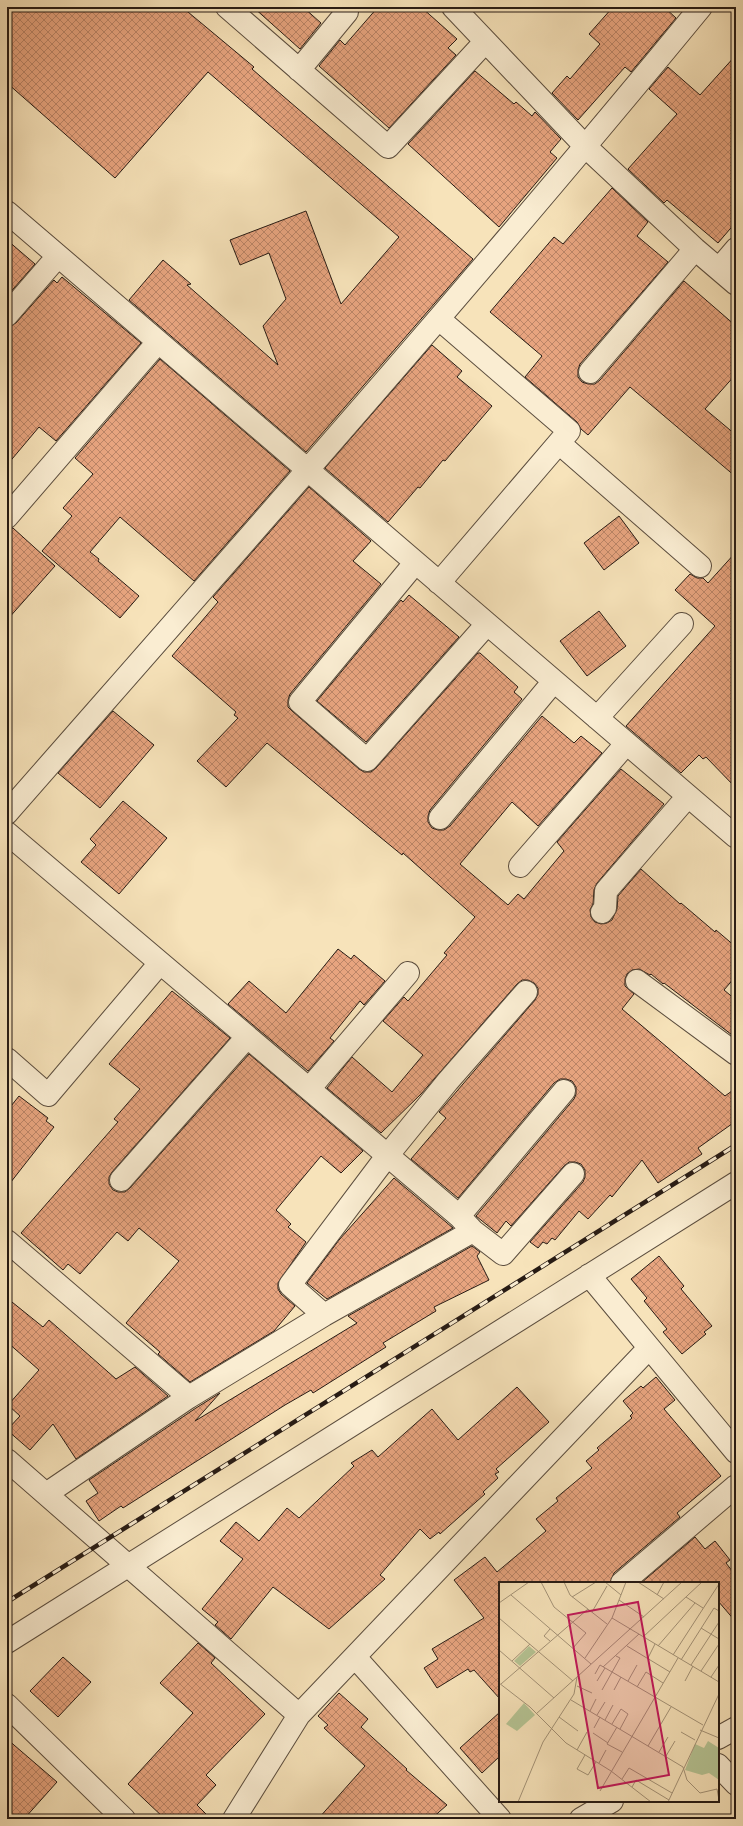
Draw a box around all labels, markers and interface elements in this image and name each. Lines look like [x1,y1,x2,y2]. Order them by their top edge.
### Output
inset map [499,1582,719,1802]

